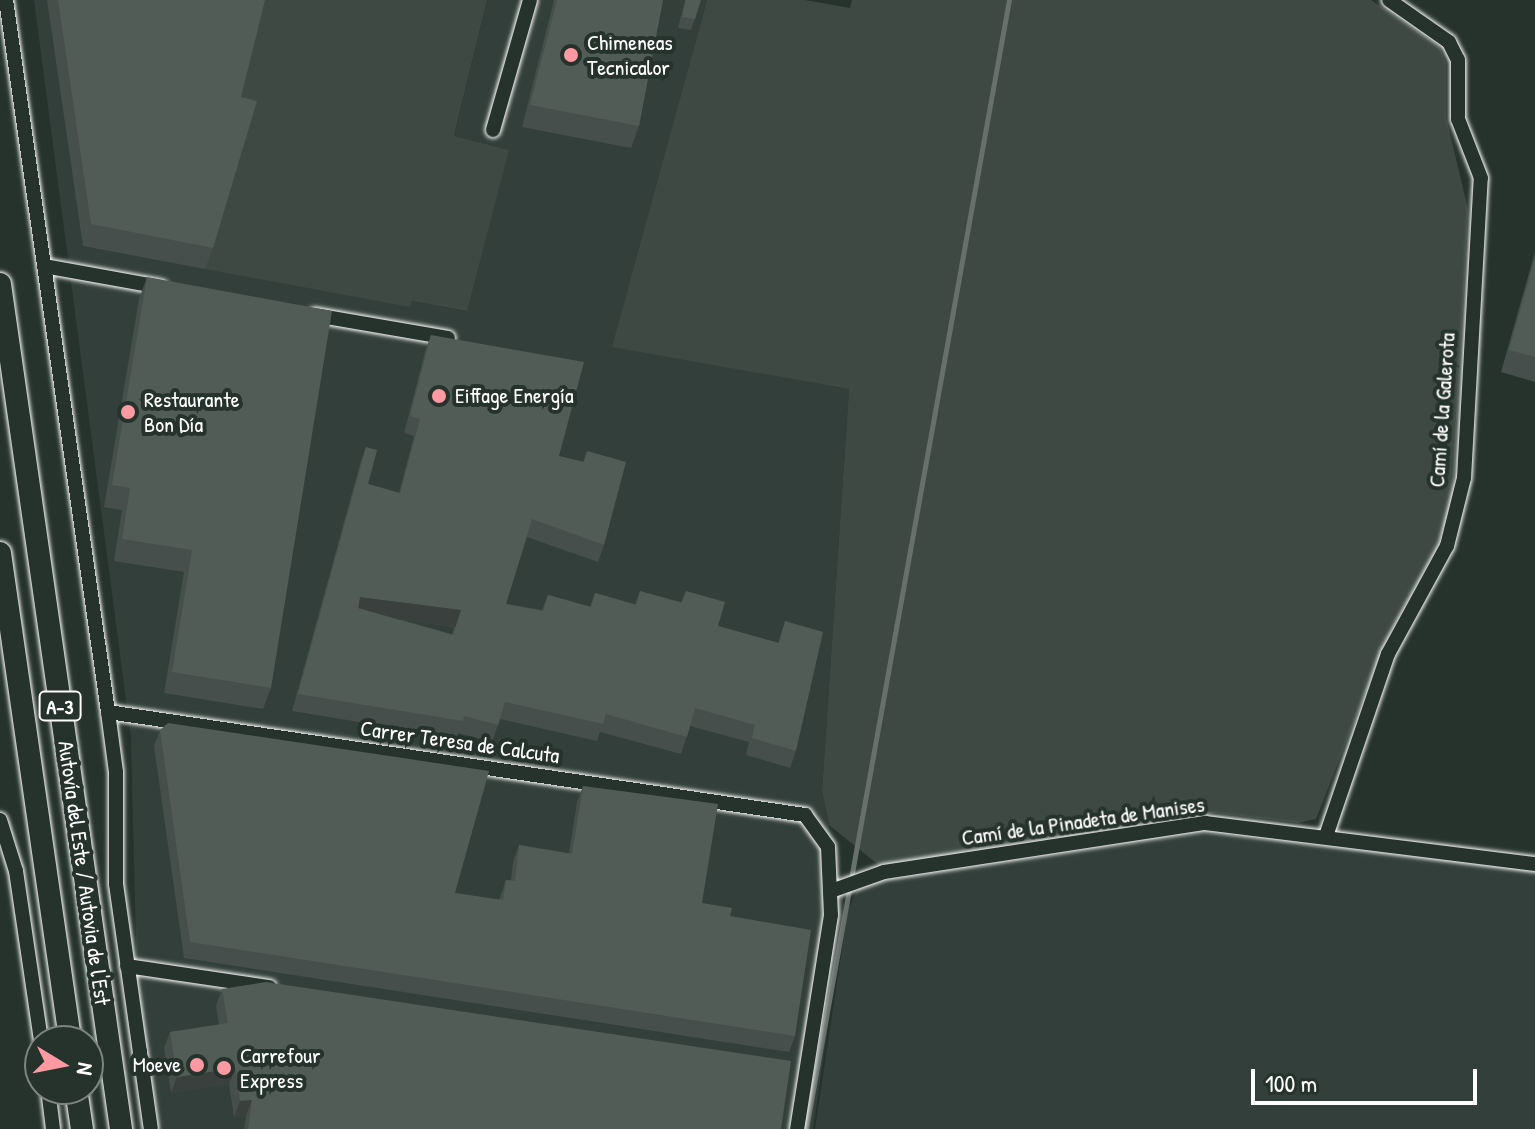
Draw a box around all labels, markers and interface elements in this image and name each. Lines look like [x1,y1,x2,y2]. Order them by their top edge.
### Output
place label: Chimeneas Tecnicalor [587,29,673,80]
marker: Chimeneas Tecnicalor [562,46,580,64]
street label: Camí de la Galerota [1423,332,1461,488]
place label: Eiffage Energía [455,383,574,409]
place label: Restaurante Bon Día [144,386,240,438]
marker: Eiffage Energía [430,387,448,405]
marker: Restaurante Bon Día [119,403,137,421]
road number: A-3 [38,690,82,722]
street label: Carrer Teresa de Calcuta [359,715,561,769]
street label: Autovía del Este / Autovia de l'Est [52,739,116,1007]
street label: Camí de la Pinadeta de Manises [960,791,1206,851]
north arrow [24,1025,104,1105]
place label: Carrefour Express [240,1042,320,1094]
place label: Moeve [133,1052,181,1078]
scale bar [1255,1053,1481,1103]
marker: Moeve [188,1056,206,1074]
marker: Carrefour Express [215,1059,233,1077]
text: N [70,1060,101,1077]
text: 100 m [1265,1067,1317,1099]

